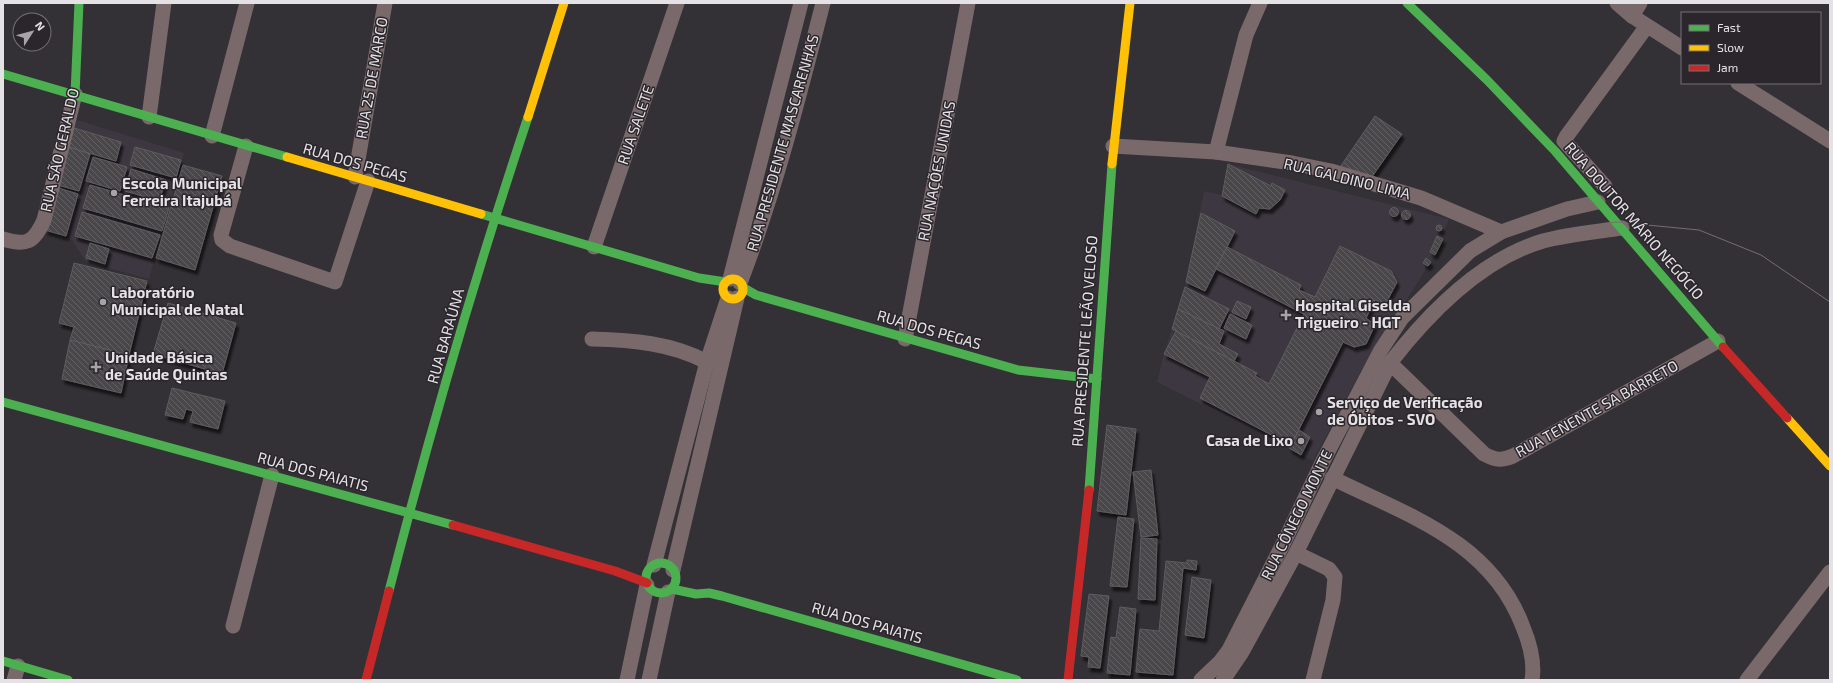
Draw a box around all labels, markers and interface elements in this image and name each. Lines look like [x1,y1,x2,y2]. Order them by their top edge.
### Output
north arrow [12,12,52,52]
legend [1681,12,1821,84]
street label: RUA 25 DE MARCO [351,16,391,140]
text: N [33,19,48,33]
text: Fast [1717,20,1741,34]
street label: RUA PRESIDENTE MASCARENHAS [742,32,822,253]
text: Slow [1717,40,1744,54]
text: Jam [1717,60,1738,74]
street label: RUA SALETE [613,83,657,167]
street label: RUA SÃO GERALDO [36,86,82,214]
street label: RUA NAÇÕES UNIDAS [914,99,959,242]
street label: RUA DOUTOR MÁRIO NEGÓCIO [1562,138,1708,303]
street label: RUA DOS PEGAS [301,139,409,186]
street label: RUA GALDINO LIMA [1282,154,1413,203]
place label: Escola Municipal Ferreira Itajubá [122,174,242,209]
marker: Escola Municipal Ferreira Itajubá [109,188,119,198]
street label: RUA PRESIDENTE LEÃO VELOSO [1068,235,1100,447]
place label: Laboratório Municipal de Natal [111,283,244,318]
street label: RUA BARAÚNA [423,285,467,386]
place label: Hospital Giselda Trigueiro - HGT [1295,296,1411,331]
marker: Laboratório Municipal de Natal [98,297,108,307]
street label: RUA DOS PEGAS [875,306,983,353]
marker: Hospital Giselda Trigueiro - HGT [1280,309,1292,321]
place label: Unidade Básica de Saúde Quintas [105,348,228,384]
street label: RUA TENENTE SA BARRETO [1512,356,1681,460]
marker: Unidade Básica de Saúde Quintas [90,361,102,373]
place label: Serviço de Verificação de Óbitos - SVO [1327,393,1483,428]
marker: Serviço de Verificação de Óbitos - SVO [1314,407,1324,417]
place label: Casa de Lixo [1206,431,1293,449]
marker: Casa de Lixo [1296,436,1306,446]
street label: RUA CÔNEGO MONTE [1257,447,1335,583]
street label: RUA DOS PAIATIS [256,448,371,495]
street label: RUA DOS PAIATIS [810,598,925,646]

